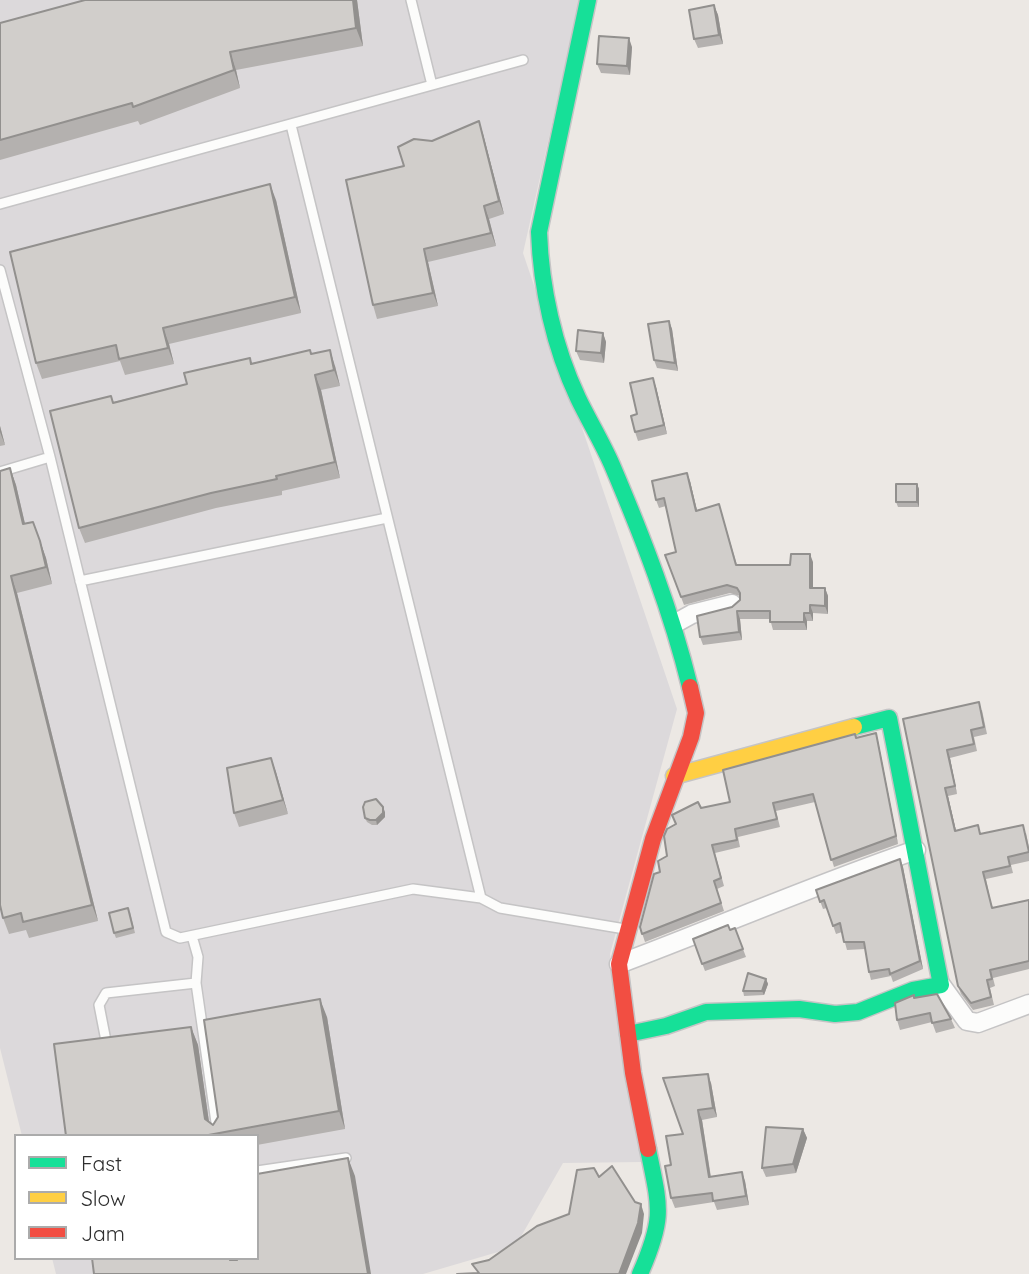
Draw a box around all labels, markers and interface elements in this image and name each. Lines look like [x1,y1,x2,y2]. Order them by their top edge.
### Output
legend [14,1134,259,1260]
text: Fast [81,1150,122,1176]
text: Slow [81,1185,126,1211]
text: Jam [81,1220,125,1246]

